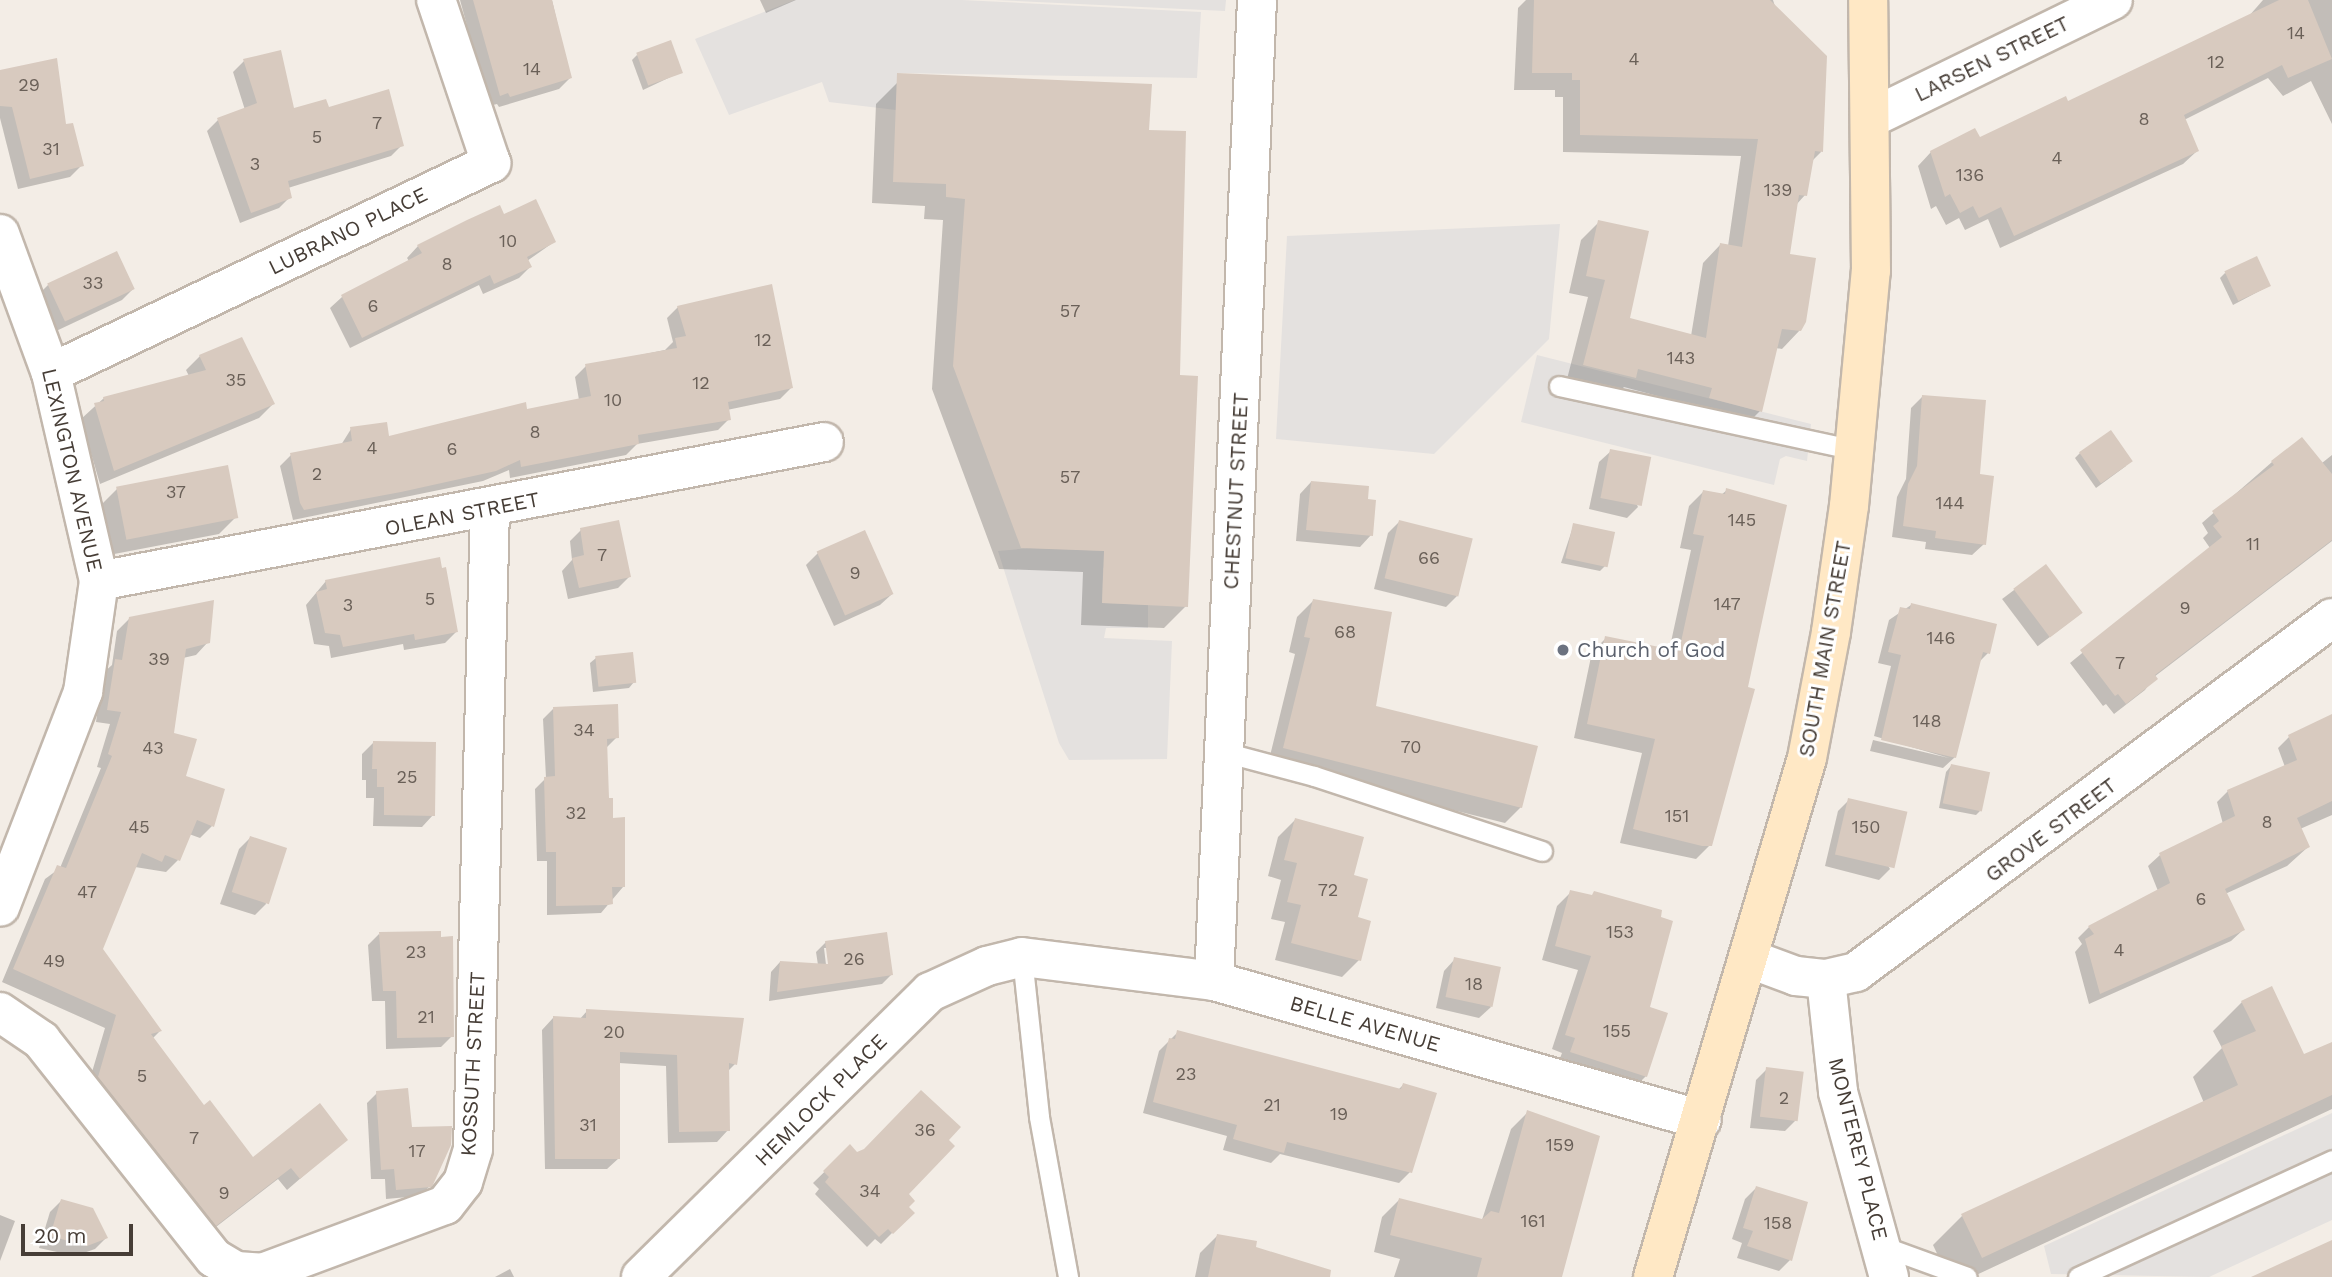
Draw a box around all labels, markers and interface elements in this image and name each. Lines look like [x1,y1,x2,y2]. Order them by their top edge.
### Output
street label: LARSEN STREET [1911,11,2073,107]
house number: 14 [2287,22,2305,44]
house number: 4 [1629,48,1639,70]
house number: 12 [2207,51,2225,73]
house number: 14 [523,58,541,80]
house number: 29 [18,74,40,96]
house number: 8 [2138,108,2150,130]
house number: 7 [372,112,382,134]
house number: 5 [312,126,322,148]
house number: 31 [42,138,60,160]
house number: 4 [2052,147,2062,169]
house number: 3 [250,153,260,175]
house number: 136 [1956,164,1984,186]
house number: 139 [1764,179,1792,201]
street label: LUBRANO PLACE [265,182,431,280]
house number: 10 [499,230,517,252]
house number: 8 [441,253,453,275]
house number: 33 [83,272,103,294]
house number: 6 [368,295,378,317]
house number: 57 [1060,300,1080,322]
house number: 12 [754,329,772,351]
house number: 143 [1667,347,1695,369]
street label: LEXINGTON AVENUE [36,365,108,575]
house number: 35 [226,369,246,391]
house number: 12 [692,372,710,394]
house number: 10 [604,389,622,411]
street label: CHESTNUT STREET [1218,392,1254,590]
house number: 8 [529,421,541,443]
house number: 4 [367,437,377,459]
house number: 6 [447,438,457,460]
house number: 2 [312,463,322,485]
house number: 57 [1060,466,1080,488]
house number: 37 [166,481,186,503]
street label: OLEAN STREET [383,487,541,541]
house number: 144 [1935,492,1965,514]
house number: 145 [1728,509,1756,531]
house number: 11 [2246,533,2260,555]
street label: SOUTH MAIN STREET [1794,539,1856,759]
house number: 7 [597,544,607,566]
house number: 66 [1418,547,1440,569]
house number: 9 [849,562,861,584]
house number: 5 [425,588,435,610]
house number: 147 [1713,593,1741,615]
house number: 3 [343,594,353,616]
house number: 9 [2179,597,2191,619]
house number: 68 [1334,621,1356,643]
house number: 146 [1927,627,1955,649]
place label: Church of God [1577,637,1726,663]
marker: Church of God [1555,642,1571,658]
house number: 39 [148,648,170,670]
house number: 7 [2115,652,2125,674]
house number: 148 [1912,710,1942,732]
house number: 34 [573,719,595,741]
house number: 70 [1401,736,1421,758]
house number: 43 [142,737,164,759]
house number: 25 [397,766,417,788]
street label: GROVE STREET [1981,773,2121,887]
house number: 32 [566,802,586,824]
house number: 151 [1665,805,1689,827]
house number: 8 [2261,811,2273,833]
house number: 45 [128,816,150,838]
house number: 150 [1852,816,1880,838]
house number: 72 [1318,879,1338,901]
house number: 47 [77,881,97,903]
house number: 6 [2196,888,2206,910]
house number: 153 [1606,921,1634,943]
house number: 4 [2114,939,2124,961]
house number: 23 [406,941,426,963]
house number: 26 [843,948,865,970]
house number: 49 [43,950,65,972]
street label: KOSSUTH STREET [456,971,490,1157]
house number: 18 [1465,973,1483,995]
street label: BELLE AVENUE [1287,990,1443,1058]
house number: 21 [417,1006,435,1028]
house number: 155 [1603,1020,1631,1042]
house number: 20 [603,1021,625,1043]
street label: HEMLOCK PLACE [750,1029,892,1171]
street label: MONTEREY PLACE [1823,1055,1893,1243]
house number: 23 [1176,1063,1196,1085]
house number: 5 [137,1065,147,1087]
house number: 2 [1779,1087,1789,1109]
house number: 21 [1263,1094,1281,1116]
house number: 19 [1330,1103,1348,1125]
house number: 31 [579,1114,597,1136]
house number: 36 [914,1119,936,1141]
house number: 7 [189,1127,199,1149]
house number: 159 [1546,1134,1574,1156]
house number: 17 [408,1140,426,1162]
house number: 34 [859,1180,881,1202]
house number: 9 [218,1182,230,1204]
scale bar [24,1210,136,1254]
house number: 161 [1521,1210,1545,1232]
house number: 158 [1764,1212,1792,1234]
text: 20 m [34,1223,86,1248]

